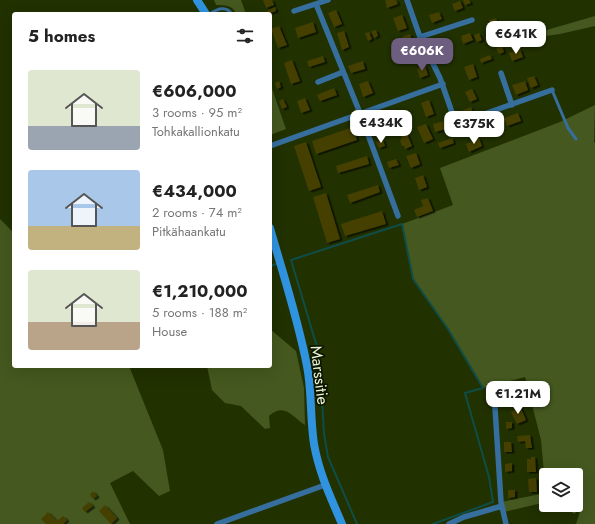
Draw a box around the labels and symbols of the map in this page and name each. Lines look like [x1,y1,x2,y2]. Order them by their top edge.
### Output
pin: €641K [488,21,544,55]
pin: €606K [394,38,450,72]
pin: €434K [353,110,409,144]
pin: €375K [446,111,502,145]
street label: Marssitie [304,344,335,406]
pin: €1.21M [485,381,551,415]

